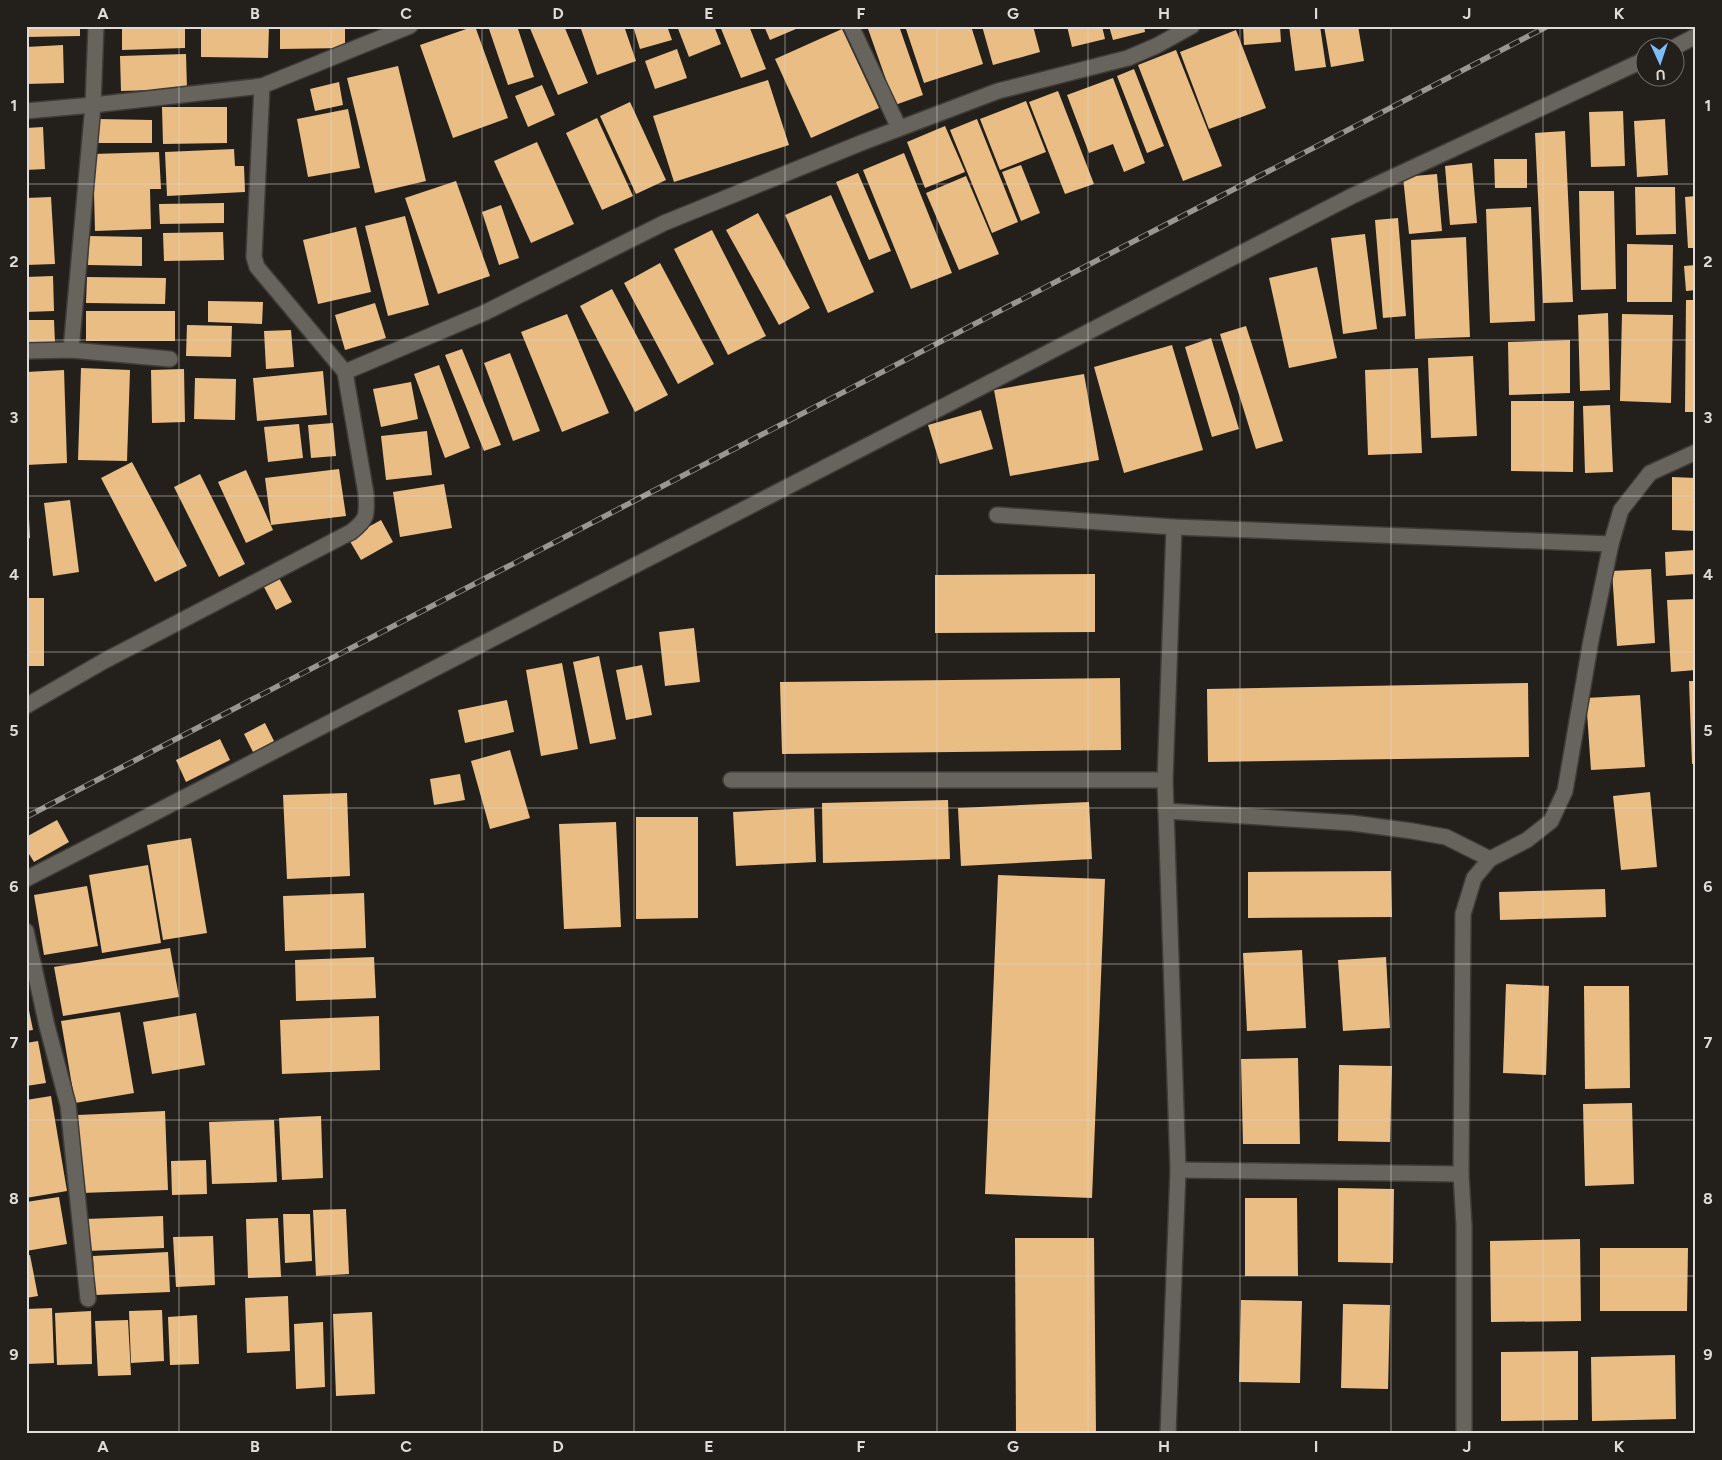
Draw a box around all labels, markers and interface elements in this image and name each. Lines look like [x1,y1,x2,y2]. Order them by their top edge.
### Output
text: A [97,4,109,23]
text: B [250,4,260,23]
text: C [400,4,412,23]
text: D [552,4,564,23]
text: E [704,4,714,23]
text: F [857,4,866,23]
text: G [1007,4,1019,23]
text: H [1158,4,1170,23]
text: I [1314,4,1318,23]
text: J [1463,4,1471,23]
text: K [1614,4,1625,23]
north arrow [1634,38,1684,88]
text: U [1655,66,1666,83]
text: 1 [11,96,17,115]
text: 1 [1705,96,1711,115]
text: 2 [9,252,19,271]
text: 2 [1703,252,1713,271]
text: 3 [10,408,19,427]
text: 3 [1704,408,1713,427]
text: 4 [9,565,19,584]
text: 4 [1703,565,1713,584]
text: 5 [9,721,19,740]
text: 5 [1703,721,1713,740]
text: 6 [9,877,19,896]
text: 6 [1703,877,1713,896]
text: 7 [10,1033,19,1052]
text: 7 [1704,1033,1713,1052]
text: 8 [9,1189,19,1208]
text: 8 [1703,1189,1713,1208]
text: 9 [9,1345,19,1364]
text: 9 [1703,1345,1713,1364]
text: A [97,1437,109,1456]
text: B [250,1437,260,1456]
text: C [400,1437,412,1456]
text: D [552,1437,564,1456]
text: E [704,1437,714,1456]
text: F [857,1437,866,1456]
text: G [1007,1437,1019,1456]
text: H [1158,1437,1170,1456]
text: I [1314,1437,1318,1456]
text: J [1463,1437,1471,1456]
text: K [1614,1437,1625,1456]

